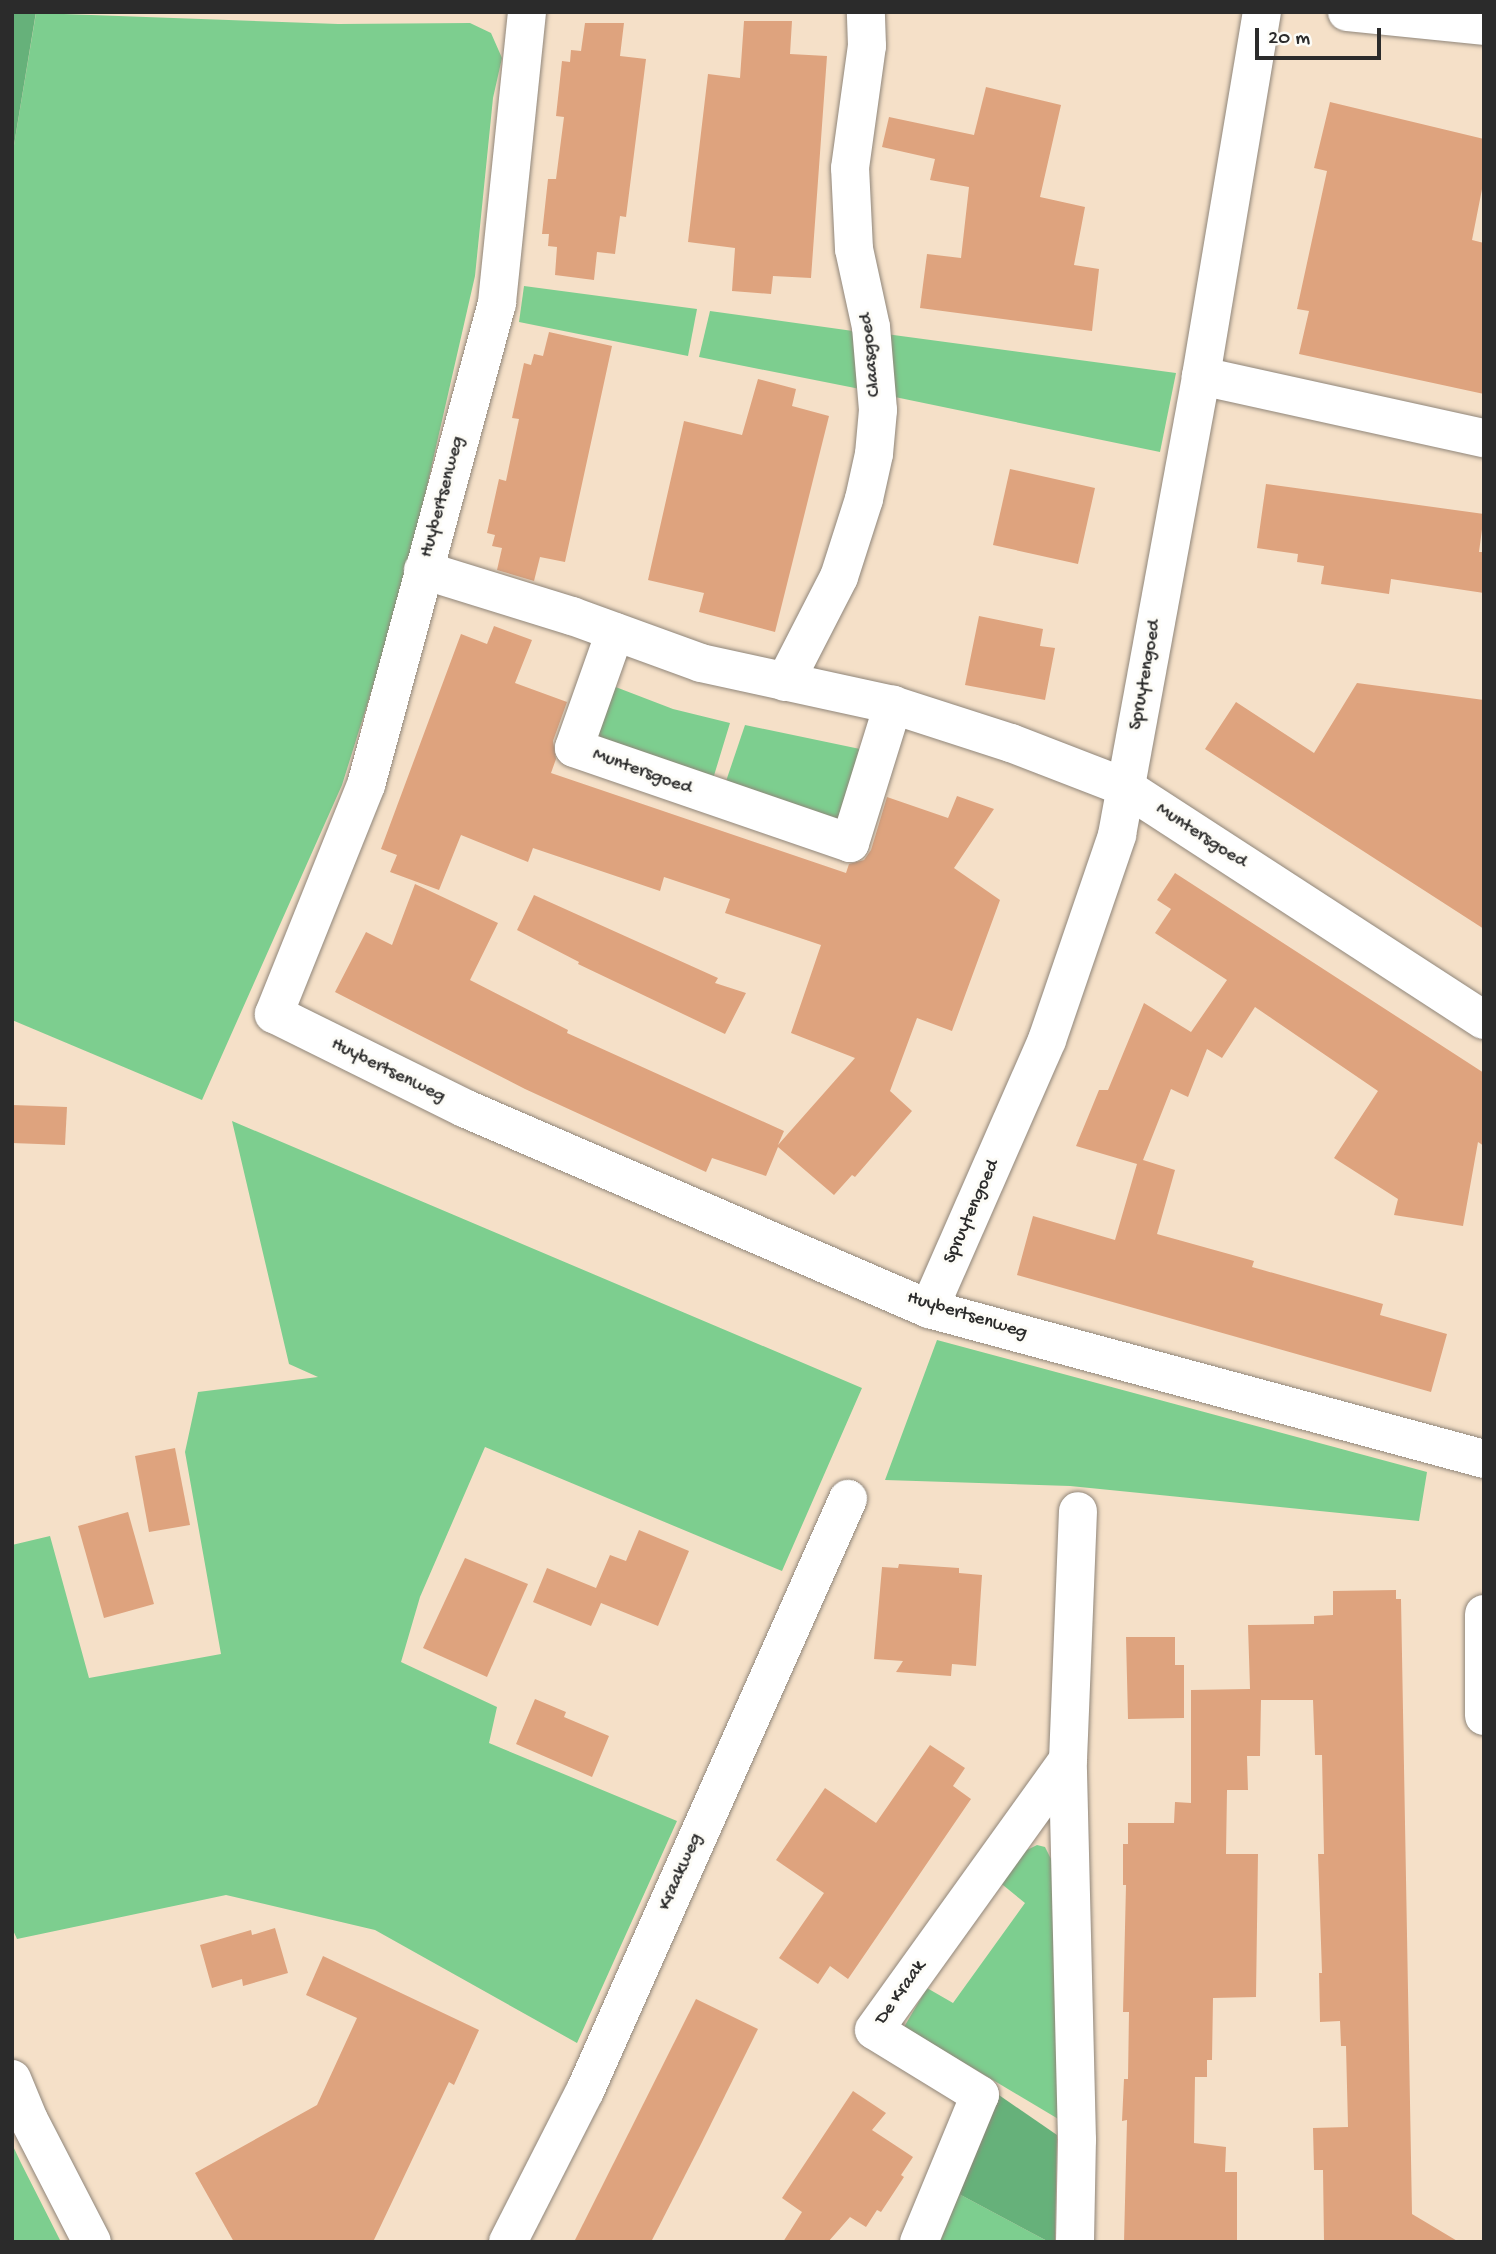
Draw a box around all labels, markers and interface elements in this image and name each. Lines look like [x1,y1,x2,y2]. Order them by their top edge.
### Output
scale bar [1258,14,1384,58]
text: 20 m [1268,27,1310,52]
street label: Claasgoed [855,312,887,398]
street label: Huybertsenweg [416,434,470,560]
street label: Spruytengoed [1125,618,1167,732]
street label: Muntersgoed [589,743,695,801]
street label: Muntersgoed [1151,798,1251,874]
street label: Huybertsenweg [327,1033,449,1109]
street label: Spruytengoed [939,1156,1005,1268]
street label: Huybertsenweg [904,1287,1030,1345]
street label: Kraakweg [654,1830,708,1914]
street label: De Kraak [871,1956,931,2030]

